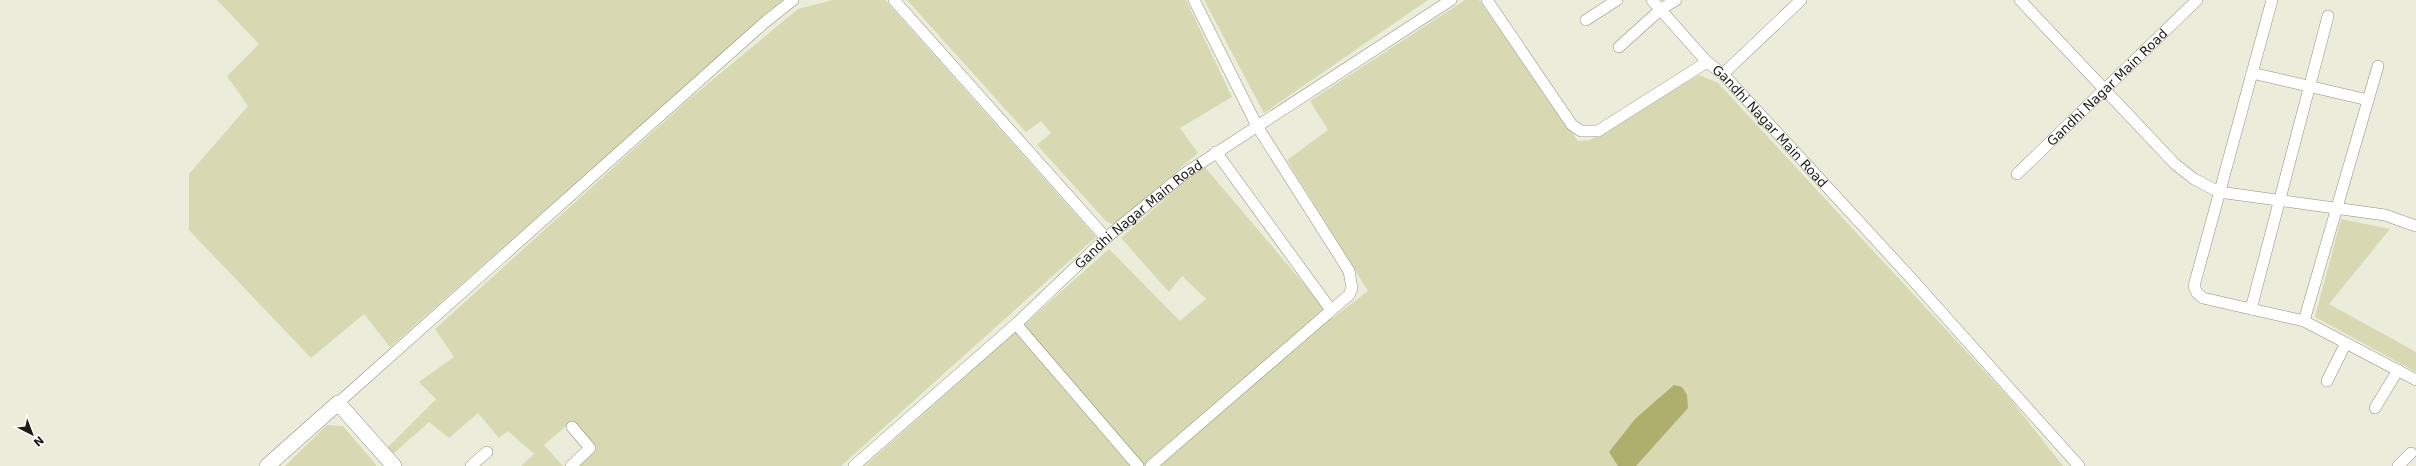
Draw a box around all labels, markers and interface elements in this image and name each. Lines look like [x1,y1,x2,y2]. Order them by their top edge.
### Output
street label: Gandhi Nagar Main Road [2044,26,2171,149]
street label: Gandhi Nagar Main Road [1709,62,1830,190]
street label: Gandhi Nagar Main Road [1072,157,1205,272]
north arrow [12,414,52,454]
text: N [31,433,46,449]

